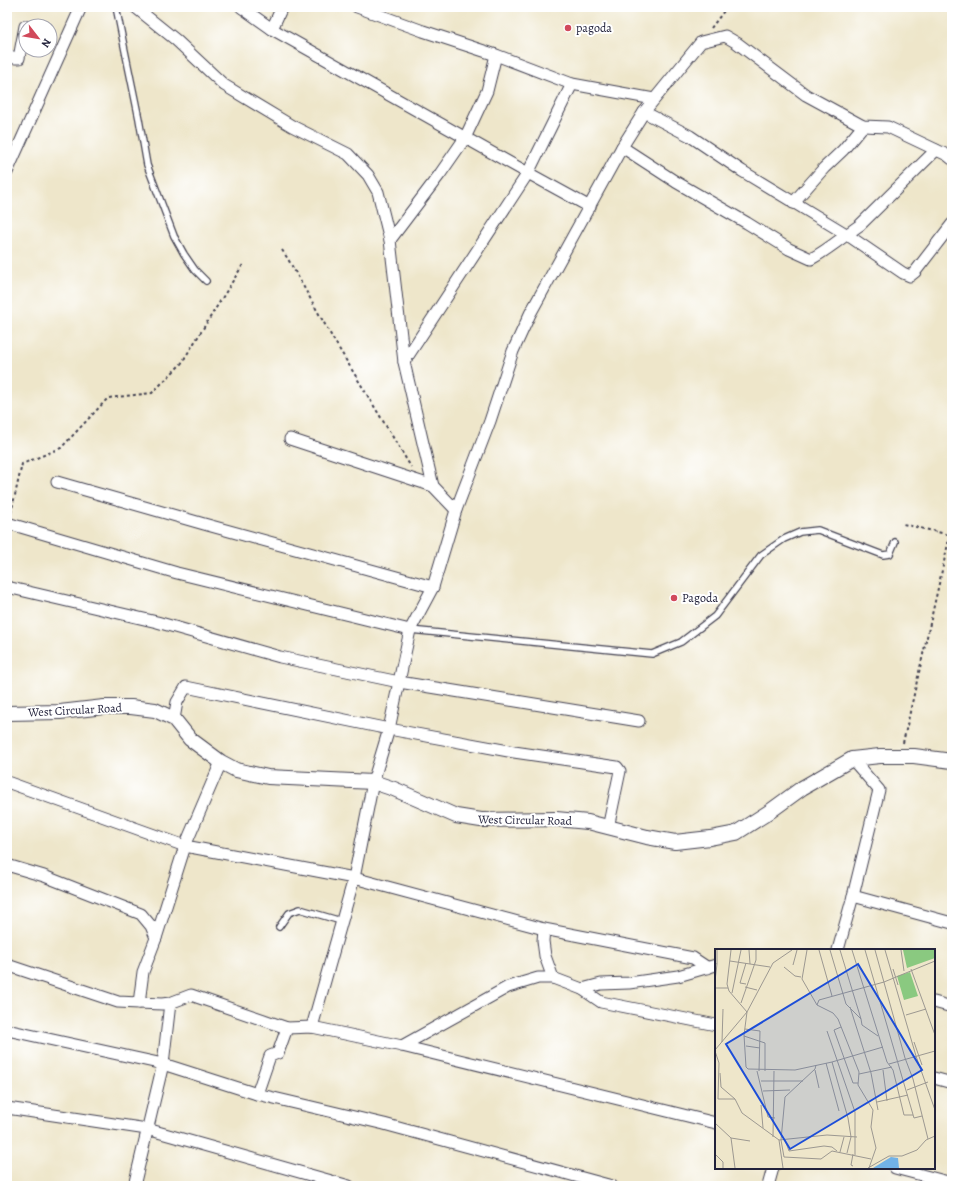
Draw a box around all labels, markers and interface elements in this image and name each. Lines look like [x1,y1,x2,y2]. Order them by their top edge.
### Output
north arrow [18,18,58,58]
place label: pagoda [576,20,612,36]
marker: pagoda [563,23,573,33]
text: N [38,36,55,50]
place label: Pagoda [682,590,718,606]
marker: Pagoda [669,593,679,603]
street label: West Circular Road [27,700,123,721]
street label: West Circular Road [477,811,573,829]
inset map [715,949,935,1169]

